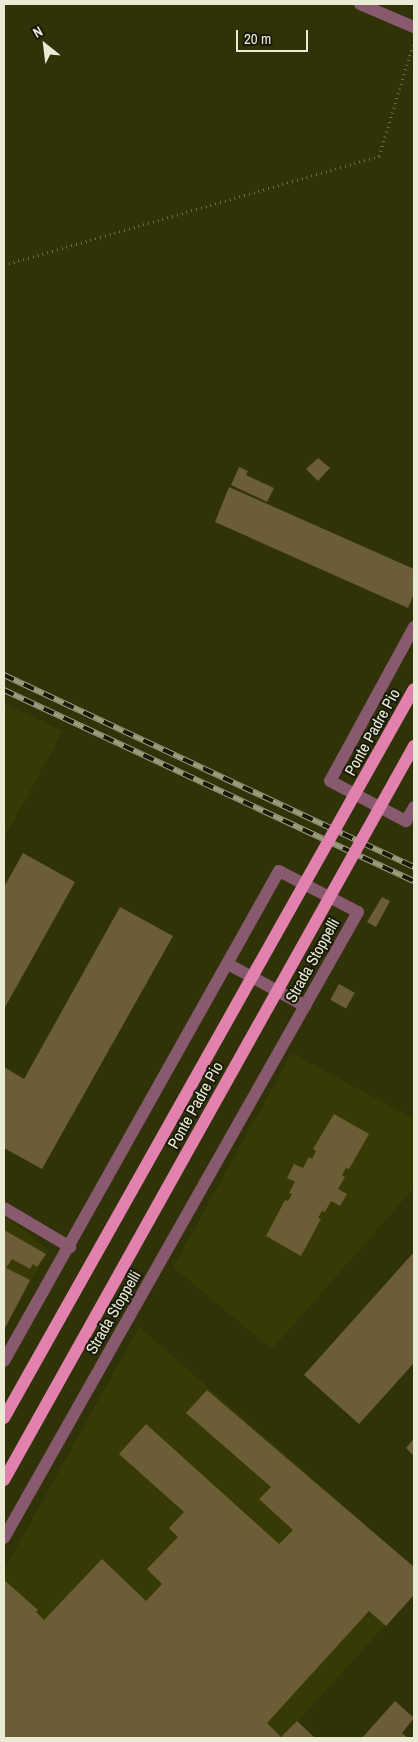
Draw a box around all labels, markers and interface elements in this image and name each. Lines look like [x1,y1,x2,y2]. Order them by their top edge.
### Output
north arrow [20,20,70,70]
scale bar [238,20,310,52]
text: N [30,22,46,42]
text: 20 m [244,28,271,49]
street label: Ponte Padre Pio [340,685,404,779]
street label: Strada Stoppelli [281,915,343,1005]
street label: Ponte Padre Pio [163,1058,227,1152]
street label: Strada Stoppelli [81,1267,145,1357]

